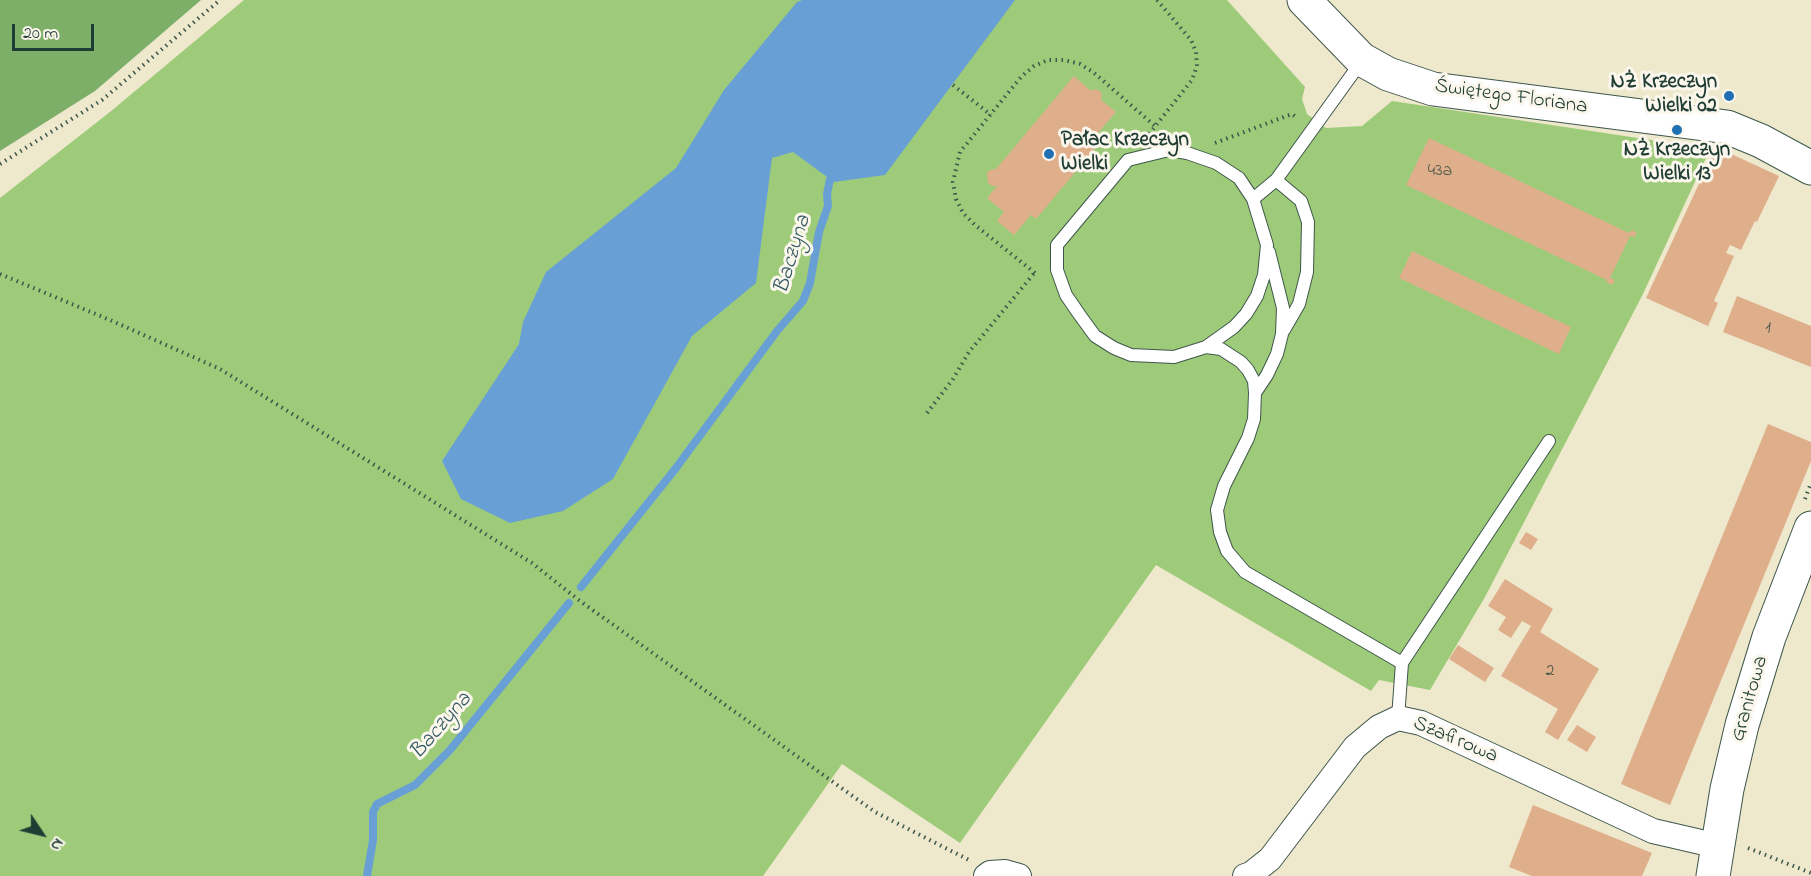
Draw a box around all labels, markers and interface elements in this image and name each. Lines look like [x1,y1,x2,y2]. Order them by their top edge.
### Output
scale bar [15,12,98,50]
text: 20 m [23,21,58,47]
place label: NŻ Krzeczyn Wielki 02 [1611,71,1717,121]
street label: Świętego Floriana [1433,75,1589,121]
marker: NŻ Krzeczyn Wielki 02 [1722,89,1736,103]
marker: NŻ Krzeczyn Wielki 13 [1670,123,1684,137]
place label: Pałac Krzeczyn Wielki [1061,129,1189,179]
place label: NŻ Krzeczyn Wielki 13 [1624,139,1730,189]
marker: Pałac Krzeczyn Wielki [1042,147,1056,161]
house number: 43a [1428,161,1452,183]
water label: Baczyna [770,213,818,297]
house number: 1 [1765,318,1771,340]
street label: Granitowa [1727,653,1775,745]
house number: 2 [1546,661,1554,683]
water label: Baczyna [406,688,478,766]
street label: Szafirowa [1409,712,1501,770]
north arrow [12,804,72,864]
text: N [44,833,70,856]

